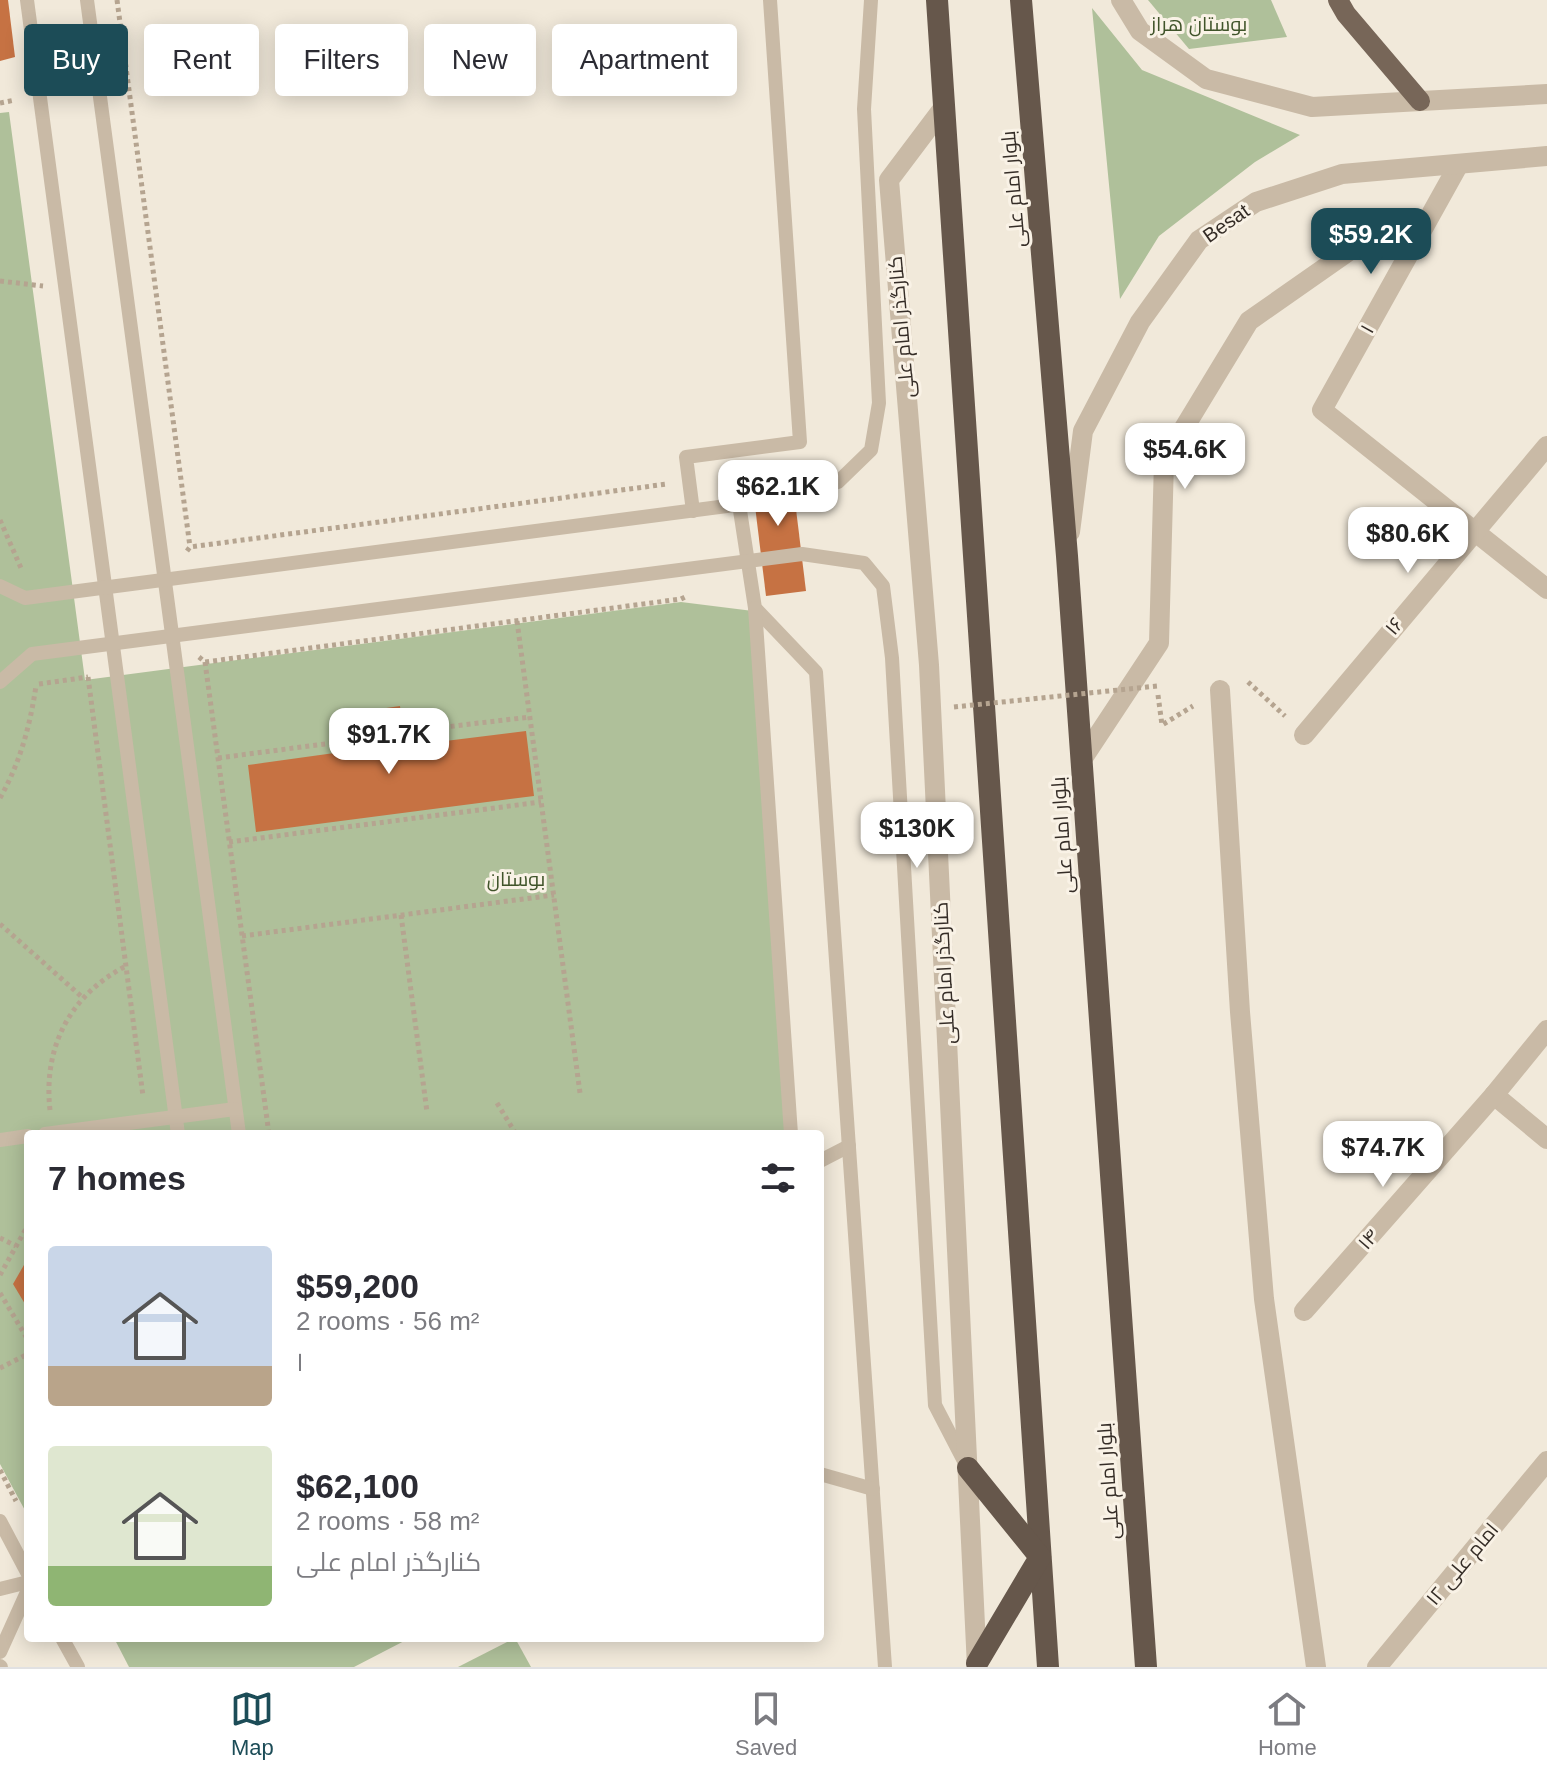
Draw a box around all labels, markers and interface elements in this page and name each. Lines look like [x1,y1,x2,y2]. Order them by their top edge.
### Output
park label: بوستان هراز [1150,13,1247,37]
chip: Buy [24,24,128,96]
chip: Rent [144,24,259,96]
chip: Filters [275,24,408,96]
chip: New [424,24,536,96]
chip: Apartment [552,24,737,96]
street label: بلوار امام علی [997,129,1032,248]
street label: Besat [1199,199,1254,247]
pin: $59.2K [1306,208,1436,276]
text: $59.2K [1329,219,1413,249]
street label: کنارگذر امام علی [884,255,921,399]
street label: ۱ [1356,321,1378,337]
pin: $54.6K [1120,423,1250,491]
text: $54.6K [1143,434,1227,464]
pin: $62.1K [713,460,843,528]
text: $62.1K [736,471,820,501]
pin: $80.6K [1343,507,1473,575]
text: $80.6K [1366,518,1450,548]
street label: ۱۶ [1381,613,1407,639]
pin: $91.7K [324,708,454,776]
text: $91.7K [347,719,431,749]
street label: بلوار امام علی [1047,776,1080,894]
pin: $130K [861,802,973,870]
text: $130K [879,813,955,843]
park label: بوستان [487,868,545,892]
street label: کنارگذر امام علی [929,901,962,1045]
pin: $74.7K [1318,1121,1448,1189]
text: $74.7K [1341,1132,1425,1162]
icon: filters [756,1156,800,1200]
text: 7 homes [48,1159,186,1197]
street label: ۱۴ [1353,1224,1383,1254]
text: $59,200 [296,1267,419,1305]
icon: home [112,1278,208,1374]
text: 2 rooms · 56 m² [296,1306,480,1336]
text: ۱ [296,1347,304,1377]
street label: بلوار امام علی [1093,1422,1126,1540]
text: $62,100 [296,1467,419,1505]
icon: home [112,1478,208,1574]
text: 2 rooms · 58 m² [296,1506,480,1536]
street label: امام علی ۱۲ [1421,1519,1505,1611]
text: کنارگذر امام علی [296,1547,481,1577]
tab: Map [230,1687,274,1761]
tab: Saved [735,1687,797,1761]
tab: Home [1258,1687,1317,1761]

